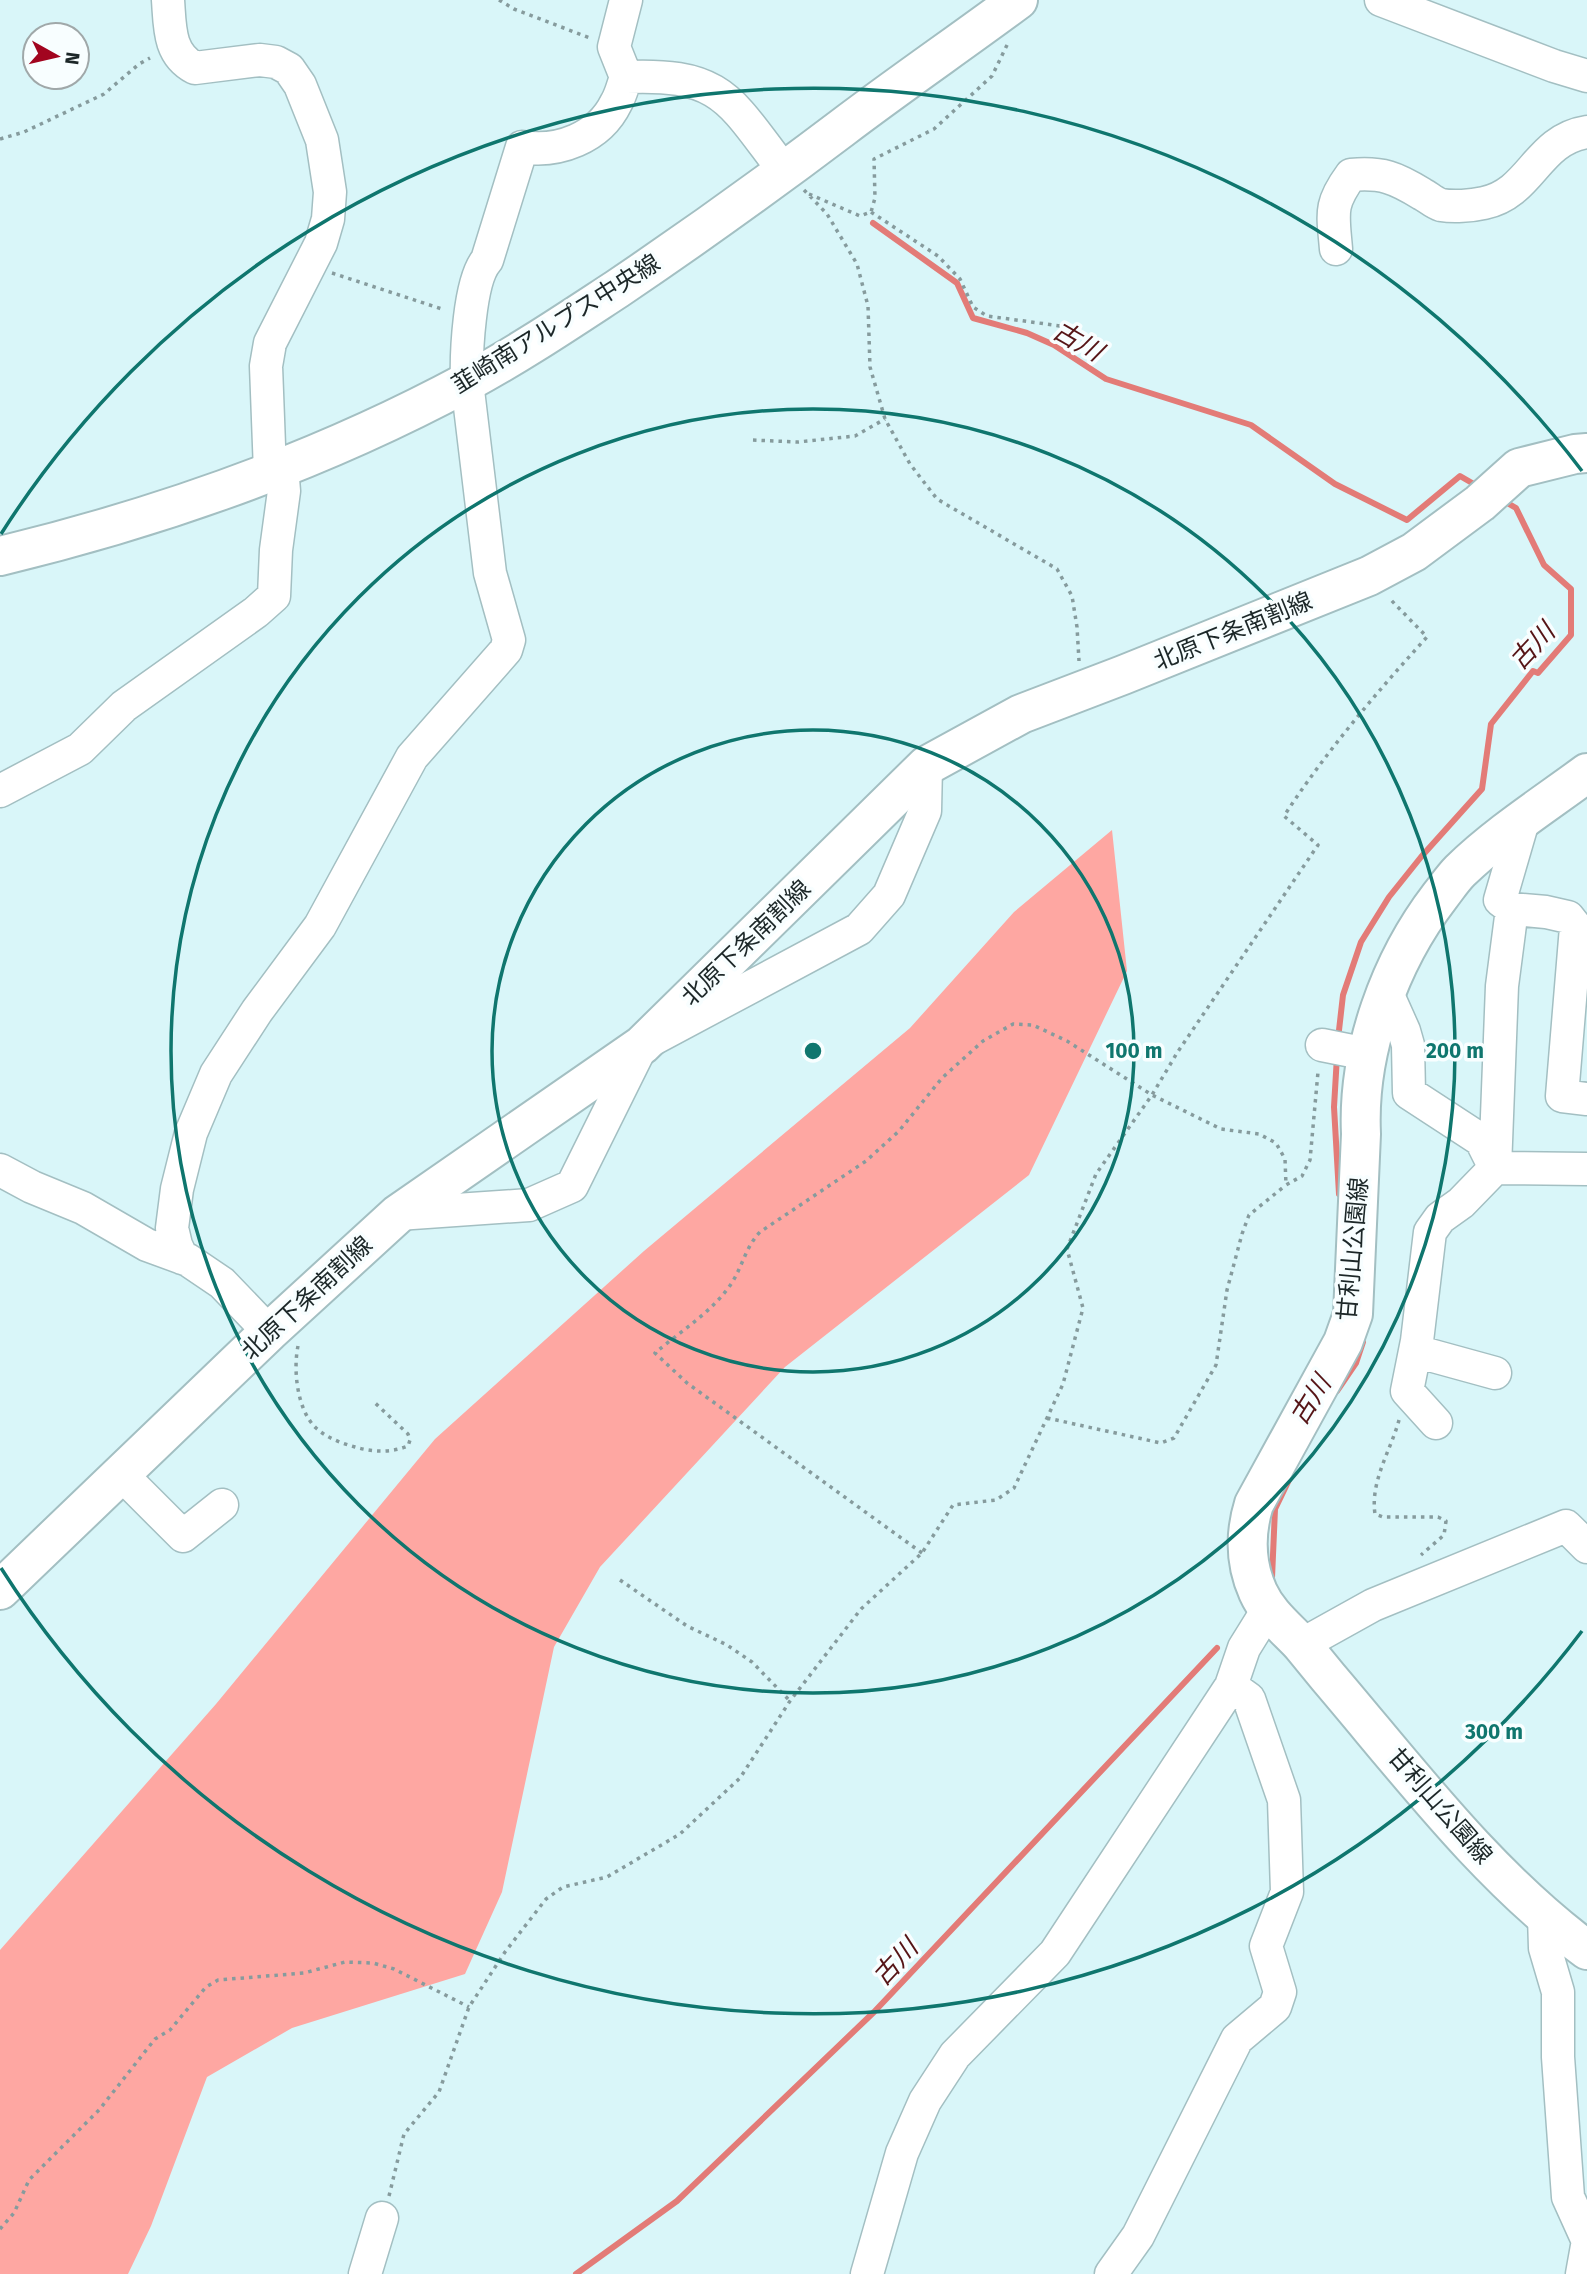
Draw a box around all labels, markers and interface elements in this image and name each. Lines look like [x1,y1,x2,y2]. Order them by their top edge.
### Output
north arrow [21,21,91,91]
text: N [60,50,85,66]
street label: 韮崎南アルプス中央線 [447,249,665,399]
water label: 古川 [1047,315,1111,369]
street label: 北原下条南割線 [1150,587,1316,675]
water label: 古川 [1503,615,1563,676]
street label: 北原下条南割線 [676,875,816,1011]
text: 100 m [1105,1038,1163,1064]
text: 200 m [1426,1038,1484,1064]
centre of rings [801,1039,825,1063]
street label: 甘利山公園線 [1333,1176,1373,1322]
street label: 北原下条南割線 [236,1230,378,1366]
water label: 古川 [1283,1367,1339,1431]
text: 300 m [1464,1719,1523,1745]
street label: 甘利山公園線 [1382,1742,1498,1870]
water label: 古川 [866,1931,926,1992]

